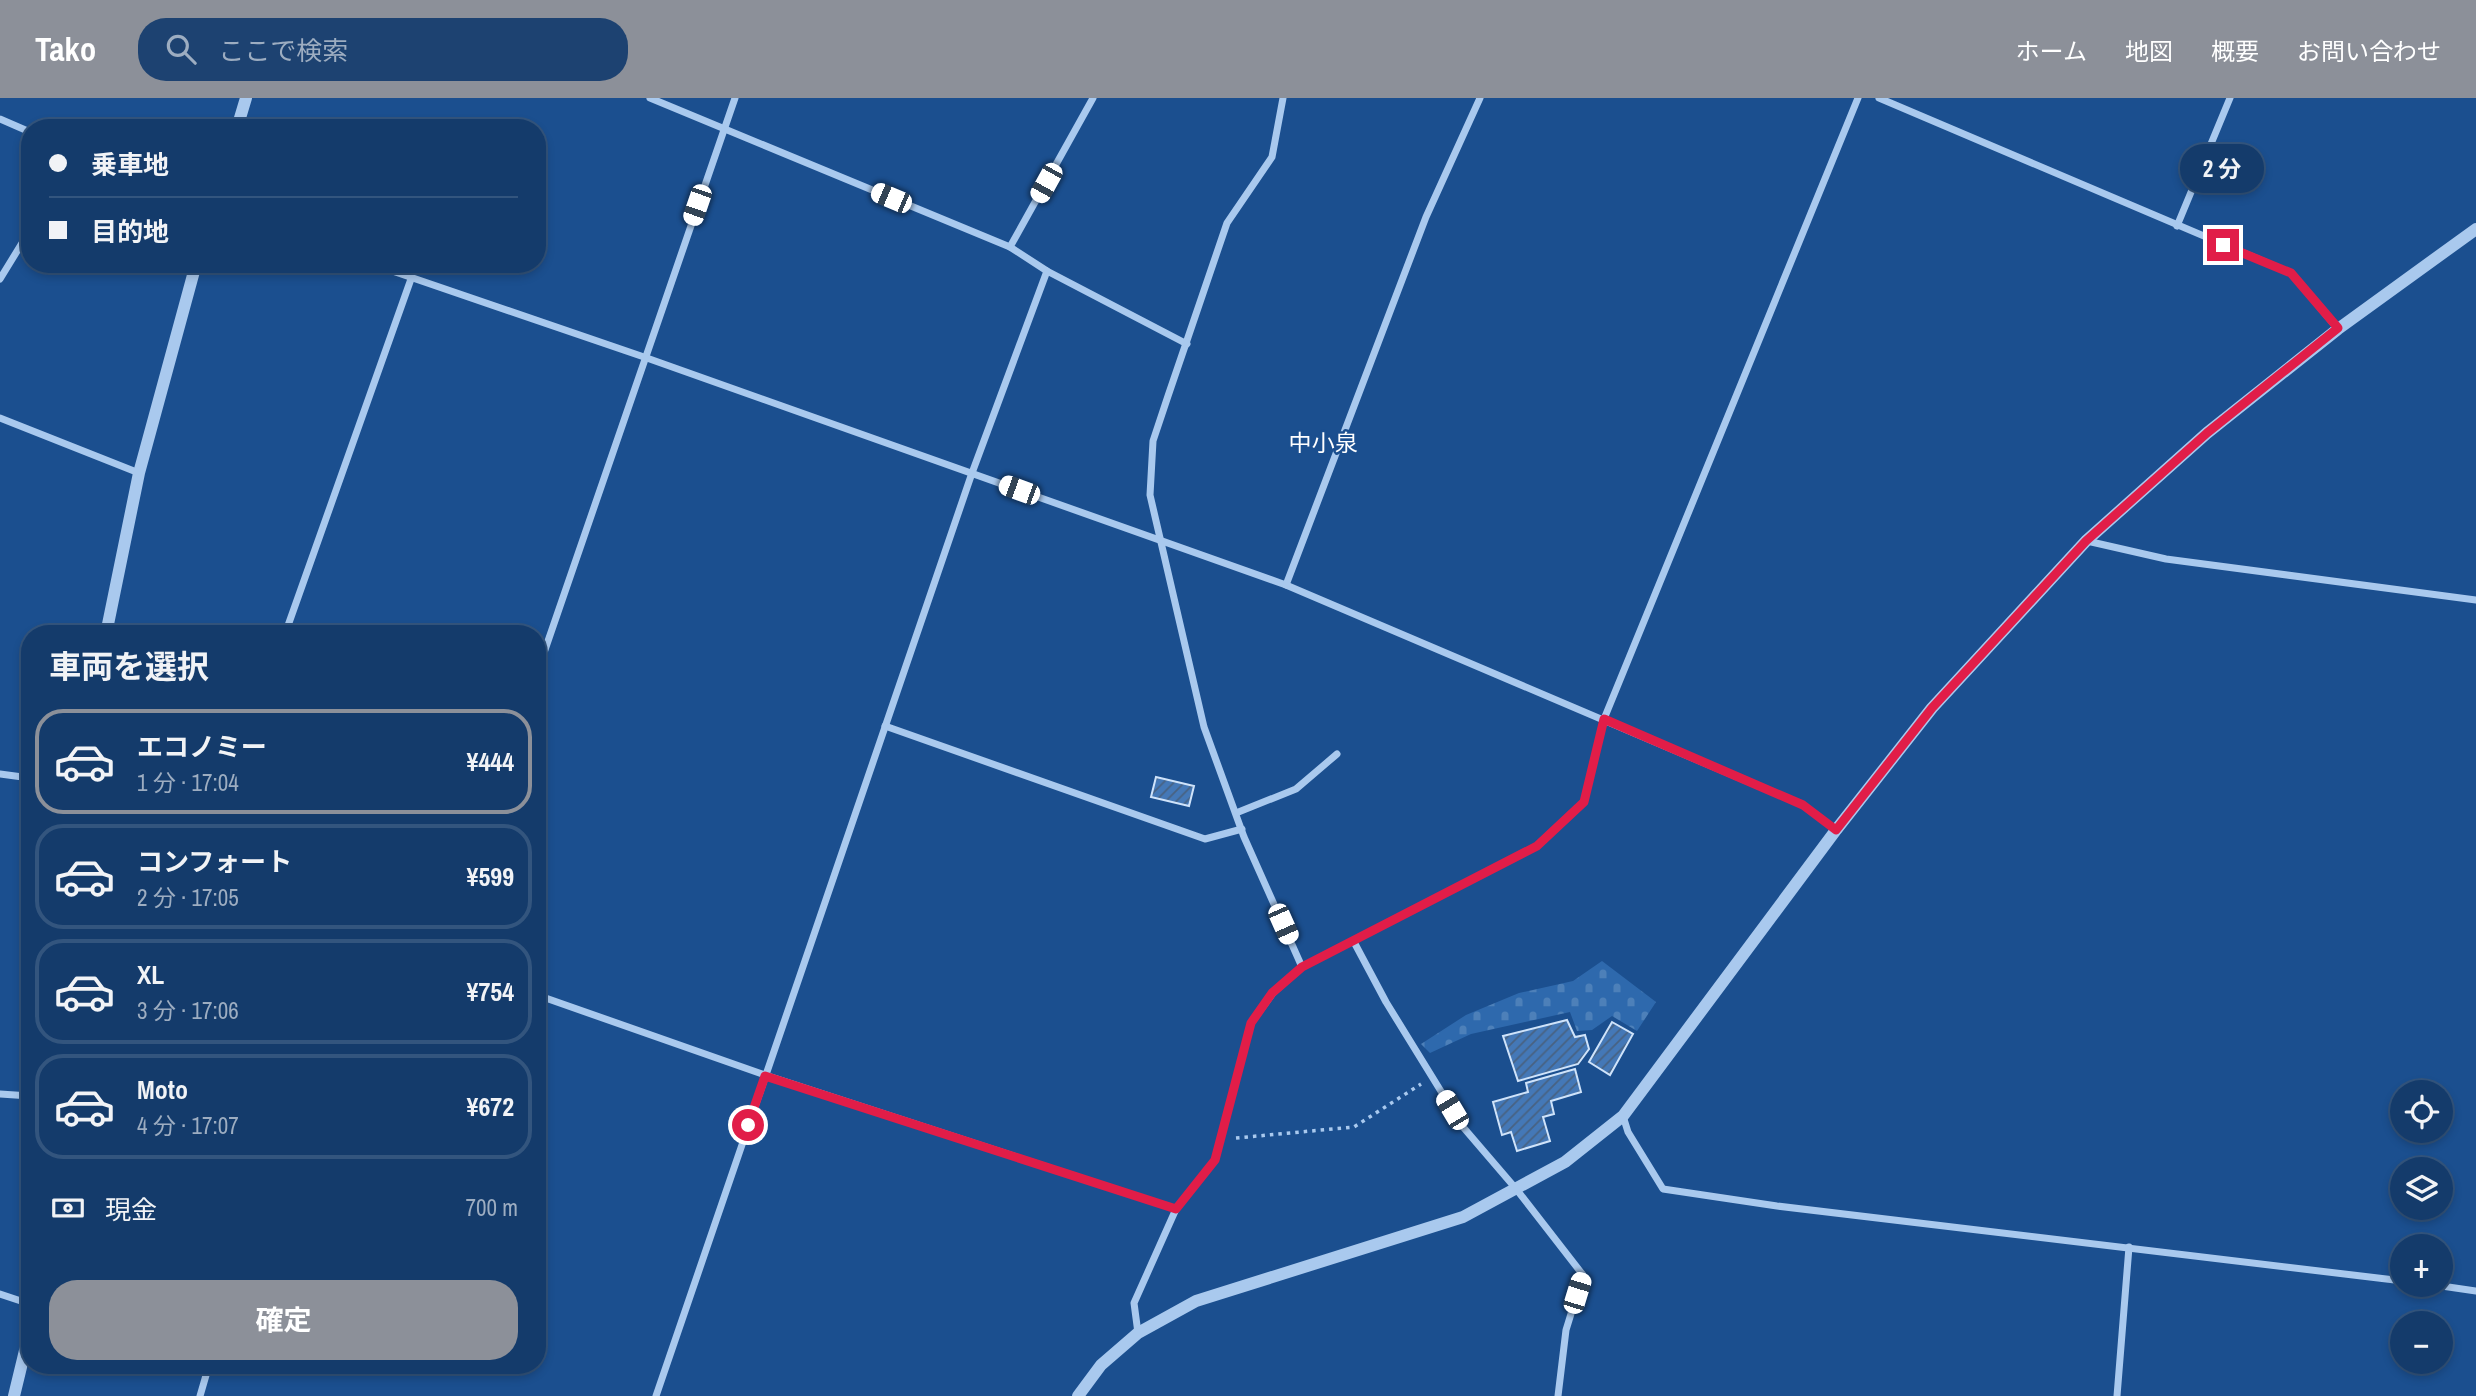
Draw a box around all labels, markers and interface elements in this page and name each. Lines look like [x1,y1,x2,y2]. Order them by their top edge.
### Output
search box [138,18,628,81]
text: Tako [35,27,96,71]
icon: search [162,30,200,68]
text: ここで検索 [218,33,348,68]
text: ホーム [2016,35,2087,67]
text: 地図 [2125,35,2173,67]
text: 概要 [2211,35,2259,67]
text: お問い合わせ [2297,35,2441,67]
callout: 2 分 [2181,144,2265,192]
text: 乗車地 [91,147,169,182]
text: 2 分 [2203,153,2241,184]
car [1027,160,1066,206]
car [868,180,915,216]
car [681,182,714,228]
text: 目的地 [91,214,169,249]
route end [2207,229,2239,261]
district label: 中小泉 [1289,427,1358,458]
car [996,473,1043,507]
text: 車両を選択 [49,645,209,688]
text: エコノミー [137,729,267,764]
icon: car [53,730,116,793]
text: ¥444 [467,744,514,779]
text: 1 分 · 17:04 [137,767,239,798]
text: コンフォート [137,844,292,879]
icon: car [53,845,116,908]
text: ¥599 [467,859,514,894]
text: 2 分 · 17:05 [137,882,239,913]
car [1265,901,1302,947]
text: XL [137,957,164,992]
icon: car [53,960,116,1023]
text: ¥754 [467,974,514,1009]
text: 3 分 · 17:06 [137,995,239,1026]
text: Moto [137,1072,188,1107]
icon: car [53,1075,116,1138]
map controls [2390,1080,2453,1374]
button: locate [2390,1080,2453,1143]
car [1433,1087,1472,1133]
text: ¥672 [467,1089,514,1124]
route start [732,1109,764,1141]
text: 4 分 · 17:07 [137,1110,239,1141]
button: layers [2390,1157,2453,1220]
icon: cash [49,1189,87,1227]
text: 現金 [105,1192,157,1227]
text: 700 m [466,1192,518,1223]
button: + [2390,1234,2453,1297]
car [1561,1270,1594,1316]
button: 確定 [49,1280,518,1360]
button: − [2390,1311,2453,1374]

